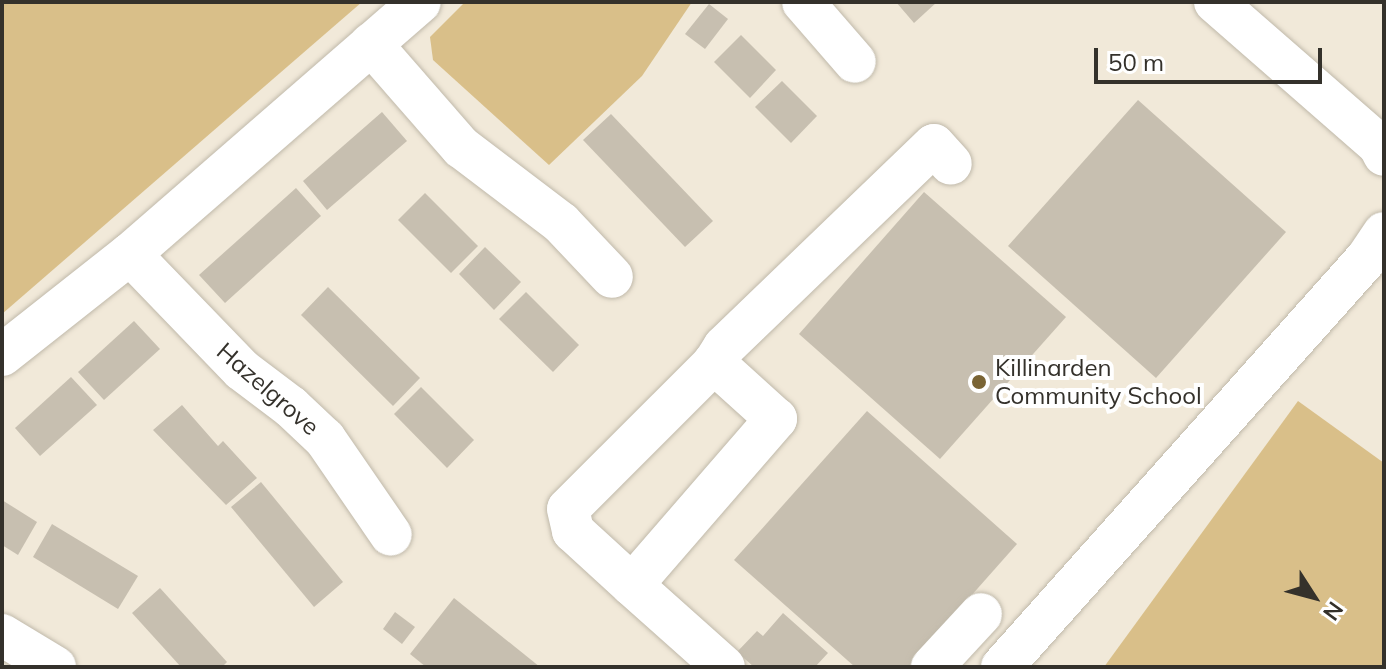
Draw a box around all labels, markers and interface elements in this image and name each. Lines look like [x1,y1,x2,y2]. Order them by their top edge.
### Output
scale bar [1098,32,1326,82]
text: 50 m [1108,47,1164,77]
street label: Hazelgrove [211,337,325,441]
place label: Killinarden Community School [995,354,1202,410]
marker: Killinarden Community School [970,373,988,391]
north arrow [1274,557,1354,637]
text: N [1317,596,1350,626]

